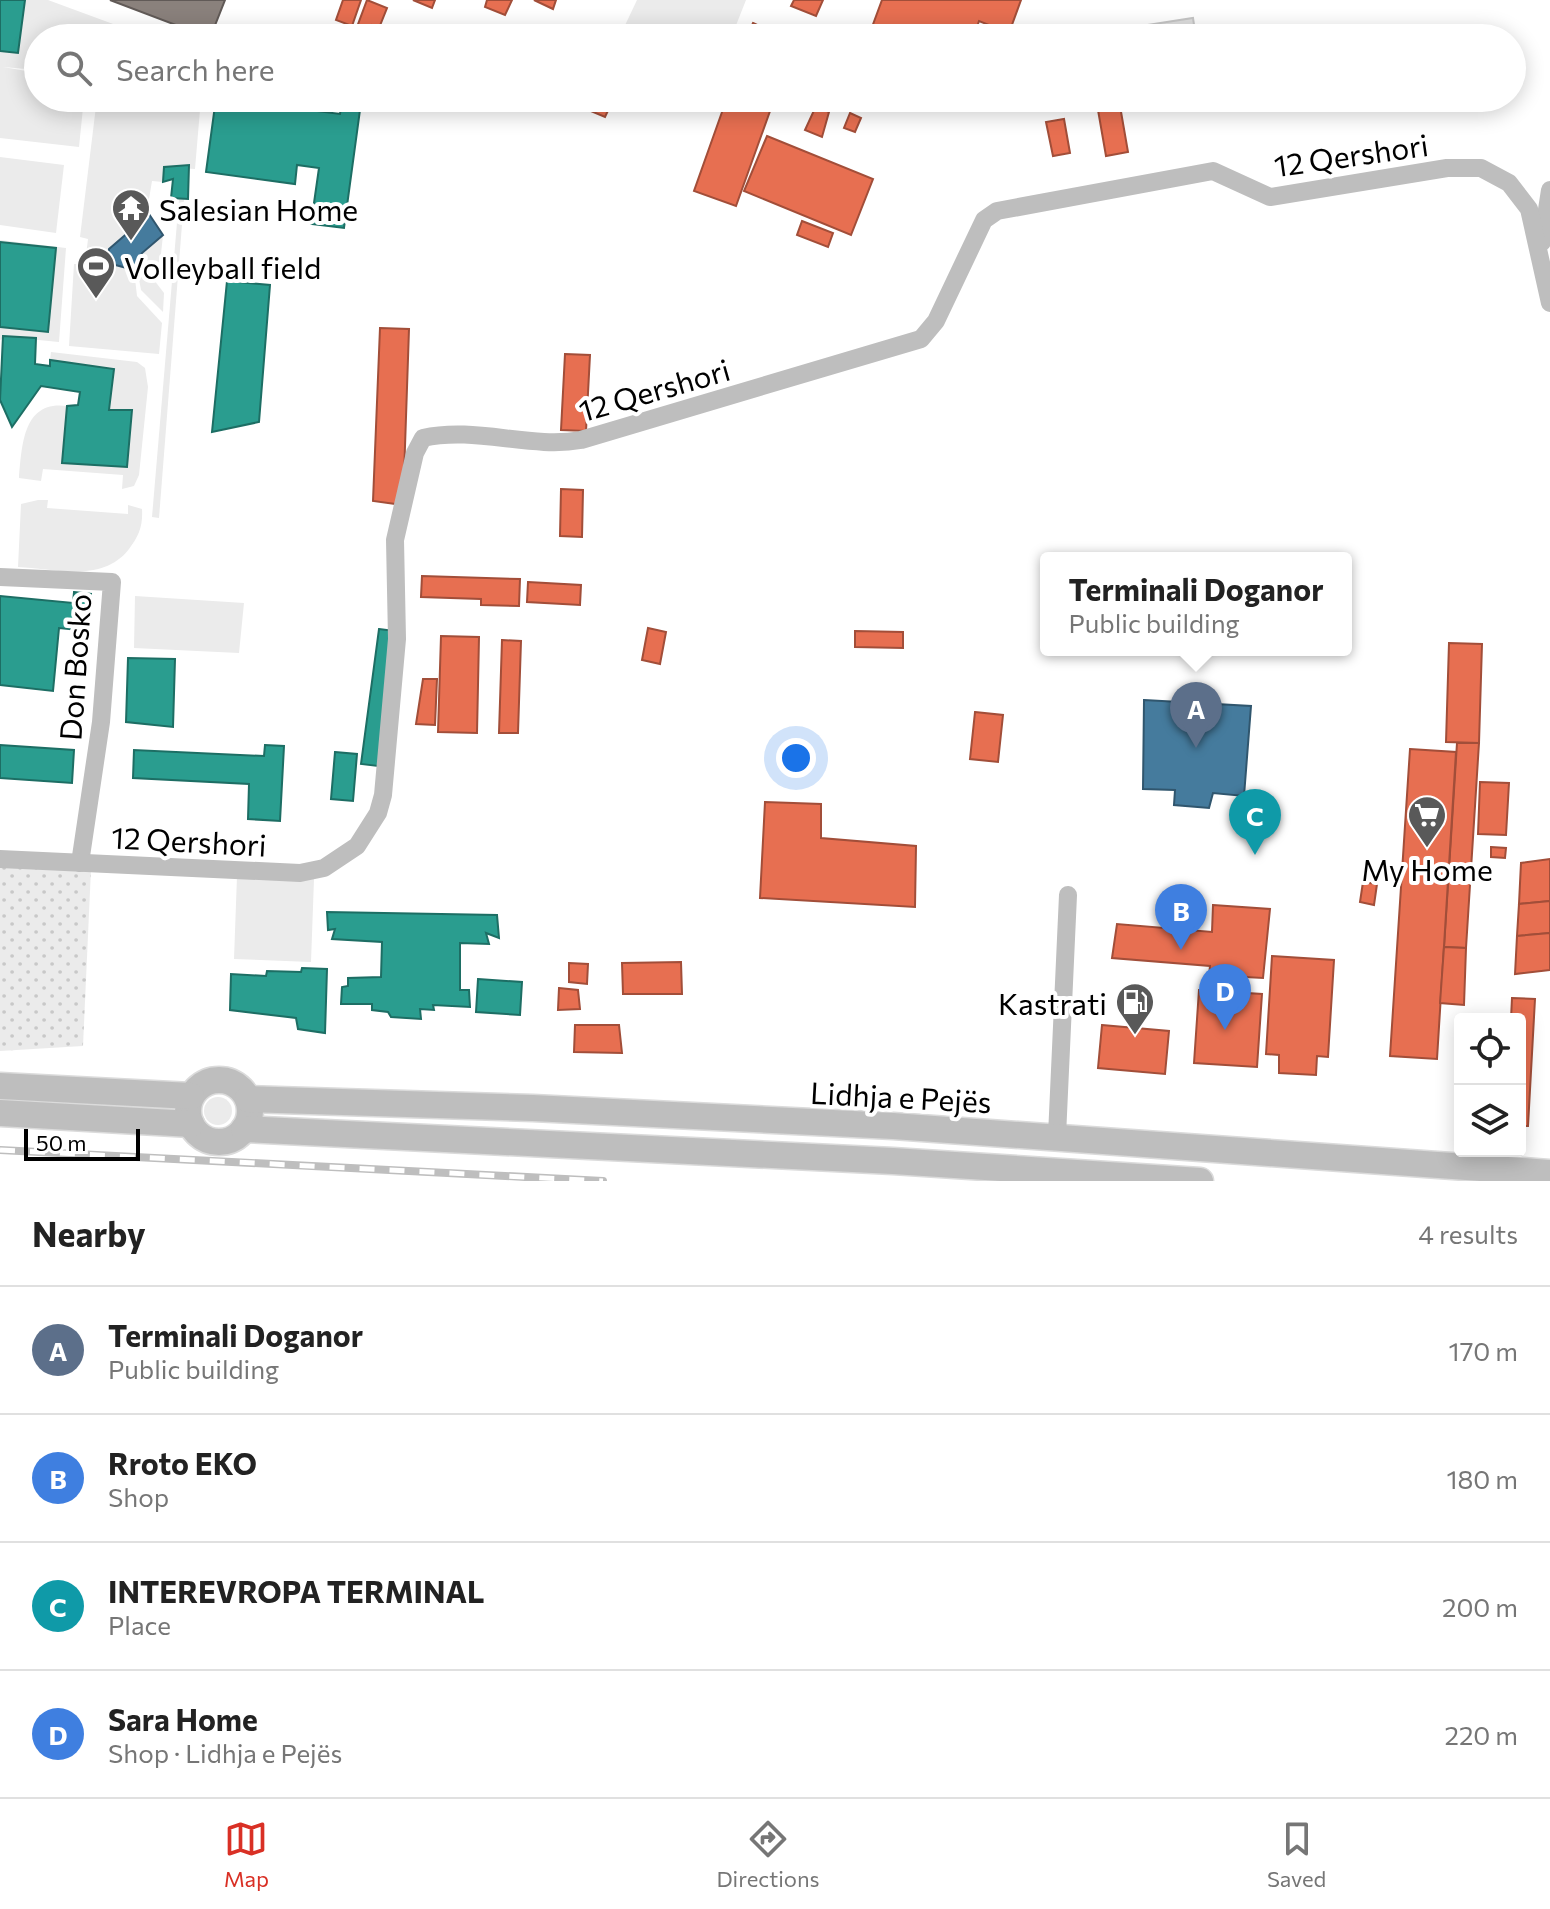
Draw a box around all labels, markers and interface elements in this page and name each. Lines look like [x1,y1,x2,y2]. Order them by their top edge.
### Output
search box [24,24,1526,112]
icon: search [52,46,96,90]
text: Search here [116,50,275,87]
street label: 12 Qershori [1271,125,1431,183]
temple icon: Salesian Home [110,187,152,242]
place label: Salesian Home [159,190,358,227]
sports icon: Volleyball field [75,245,117,300]
place label: Volleyball field [124,248,321,285]
street label: 12 Qershori [574,350,734,428]
popup [1040,552,1352,656]
text: Terminali Doganor [1068,570,1324,607]
street label: Don Bosko [50,592,98,742]
text: Public building [1068,607,1240,638]
pin: A [1170,682,1222,748]
your location [776,738,816,778]
pin: C [1229,789,1281,855]
supermarket icon: My Home [1406,794,1448,849]
street label: 12 Qershori [110,817,268,863]
place label: My Home [1361,850,1493,887]
pin: B [1155,884,1207,950]
pin: D [1199,964,1251,1030]
fuel station icon: Kastrati [1114,981,1156,1036]
place label: Kastrati [998,984,1107,1021]
map controls [1454,1013,1526,1157]
button: locate [1454,1013,1526,1085]
street label: Lidhja e Pejës [809,1073,993,1119]
button: layers [1454,1085,1526,1157]
scale bar [24,1125,140,1161]
text: 50 m [36,1129,86,1156]
text: Nearby [32,1212,146,1254]
text: 4 results [1418,1218,1518,1249]
text: Terminali Doganor [108,1316,363,1353]
text: A [49,1335,67,1366]
text: 170 m [1449,1335,1518,1366]
text: Public building [108,1353,279,1384]
text: Rroto EKO [108,1444,257,1481]
text: B [49,1463,67,1494]
text: 180 m [1446,1463,1518,1494]
text: Shop [108,1481,169,1512]
text: INTEREVROPA TERMINAL [108,1572,485,1609]
text: C [49,1591,67,1622]
text: 200 m [1442,1591,1518,1622]
text: Place [108,1609,171,1640]
text: Sara Home [108,1700,258,1737]
text: D [48,1719,68,1750]
text: 220 m [1445,1719,1518,1750]
text: Shop · Lidhja e Pejës [108,1737,342,1768]
tab: Map [224,1817,269,1892]
tab: Directions [716,1817,820,1892]
tab: Saved [1267,1817,1326,1892]

